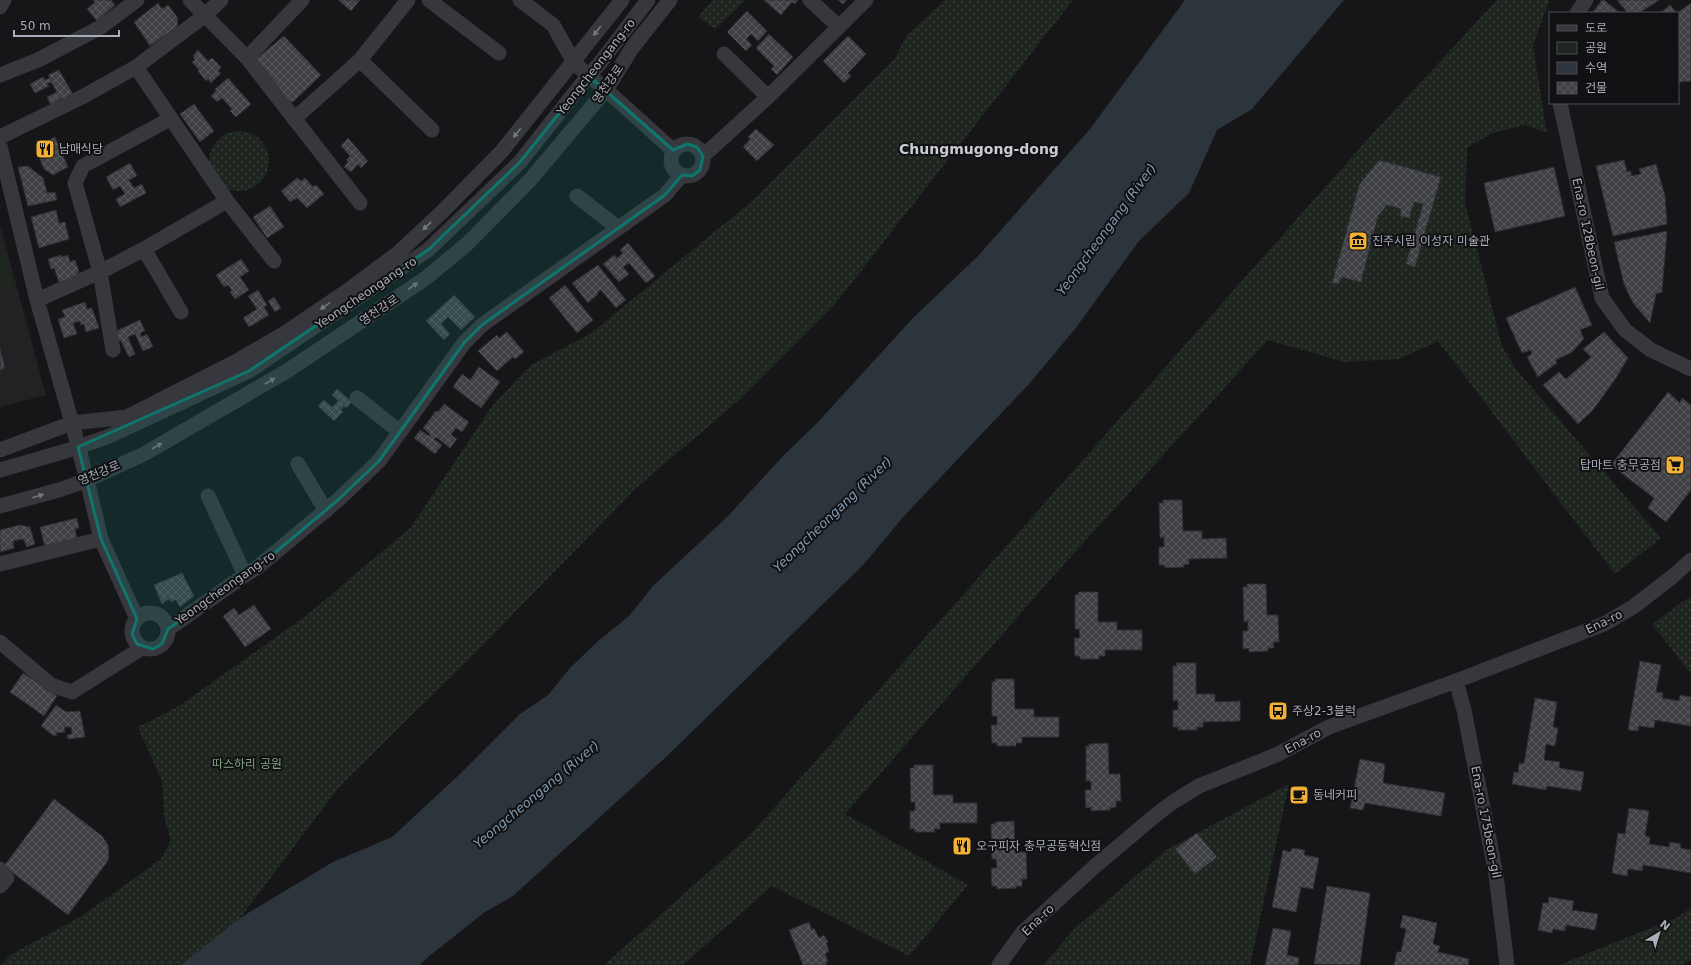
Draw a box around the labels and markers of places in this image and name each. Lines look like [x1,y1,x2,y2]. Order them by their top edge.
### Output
restaurant icon: 남매식당 [34,138,56,160]
place label: 남매식당 [59,142,103,156]
museum icon: 진주시립 이성자 미술관 [1347,230,1369,252]
place label: 진주시립 이성자 미술관 [1372,234,1490,248]
supermarket icon: 탑마트 충무공점 [1664,454,1686,476]
place label: 탑마트 충무공점 [1580,458,1661,472]
bus stop icon: 주상2-3블럭 [1267,700,1289,722]
place label: 주상2-3블럭 [1292,704,1356,718]
cafe icon: 동네커피 [1288,784,1310,806]
place label: 동네커피 [1313,788,1357,802]
restaurant icon: 오구피자 충무공동혁신점 [951,835,973,857]
place label: 오구피자 충무공동혁신점 [976,839,1101,853]

